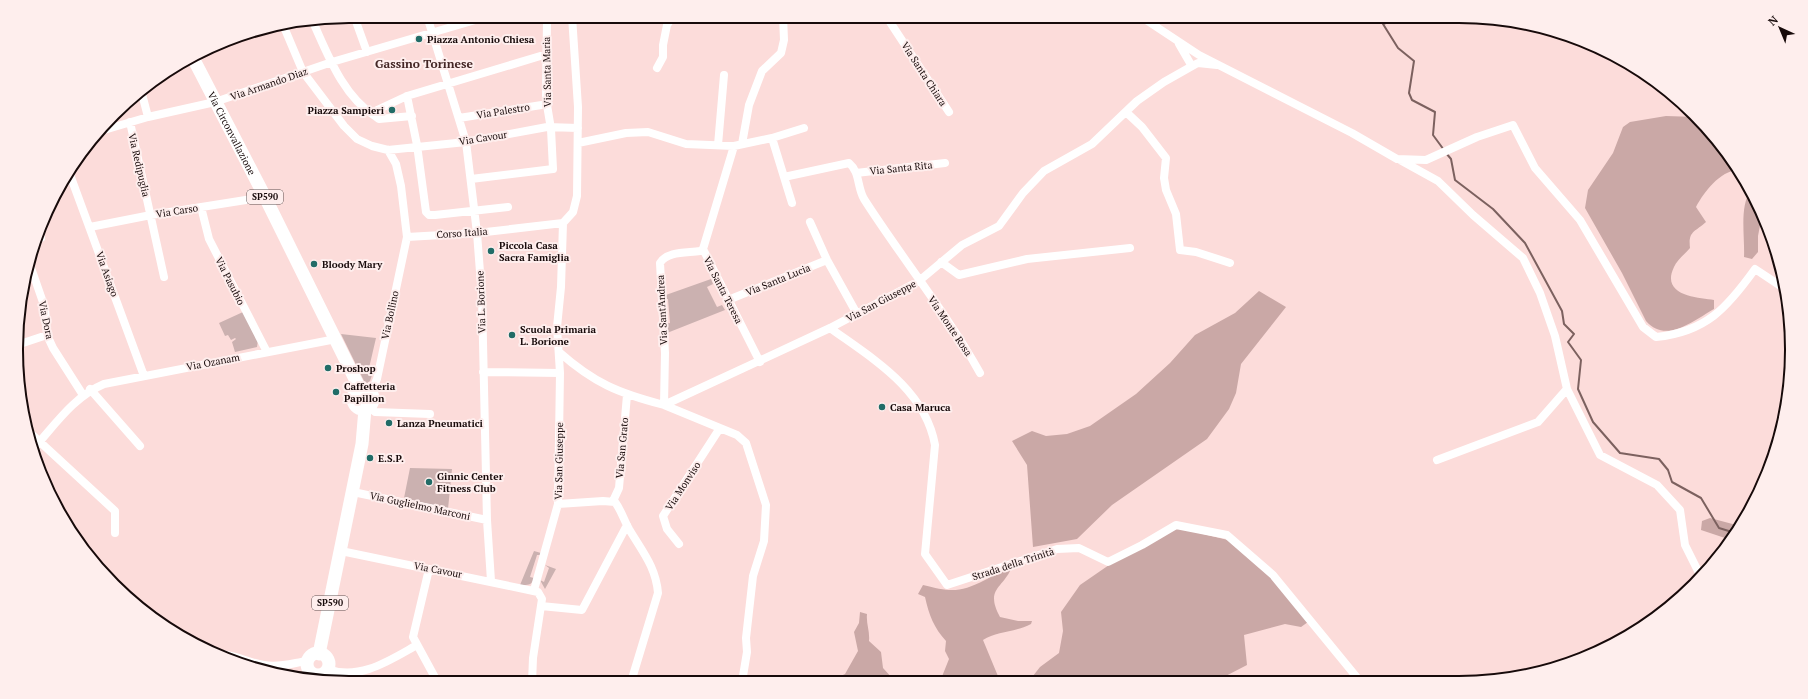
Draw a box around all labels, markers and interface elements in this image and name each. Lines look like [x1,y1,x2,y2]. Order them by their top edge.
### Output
north arrow [1760,8,1800,48]
text: N [1765,12,1781,29]
place label: Piazza Antonio Chiesa [427,33,535,46]
marker: Piazza Antonio Chiesa [414,34,424,44]
street label: Via Santa Maria [540,37,554,107]
street label: Via Santa Chiara [898,39,950,109]
district label: Gassino Torinese [375,56,473,71]
street label: Via Armando Diaz [229,65,309,103]
street label: Via Circonvallazione [205,89,259,177]
street label: Via Palestro [475,100,531,122]
place label: Piazza Sampieri [308,104,385,117]
marker: Piazza Sampieri [387,105,397,115]
street label: Via Cavour [458,128,508,148]
street label: Via Redipuglia [125,132,153,198]
street label: Via Santa Rita [869,158,933,178]
road number: SP590 [247,190,283,204]
street label: Via Carso [155,201,199,221]
street label: Corso Italia [436,225,488,241]
place label: Piccola Casa Sacra Famiglia [499,239,570,264]
marker: Piccola Casa Sacra Famiglia [486,246,496,256]
street label: Via Asiago [93,250,121,299]
street label: Via Santa Teresa [700,254,746,326]
street label: Via Pasubio [212,255,248,308]
place label: Bloody Mary [322,258,383,271]
marker: Bloody Mary [309,259,319,269]
street label: Via Santa Lucia [744,261,812,299]
street label: Via L. Borione [473,270,489,334]
street label: Via Sant'Andrea [654,275,670,345]
street label: Via San Giuseppe [844,277,918,325]
street label: Via Bollino [378,289,402,341]
street label: Via Monte Rosa [925,293,975,359]
street label: Via Dora [36,300,56,340]
place label: Scuola Primaria L. Borione [520,323,597,348]
marker: Scuola Primaria L. Borione [507,330,517,340]
street label: Via Ozanam [185,350,241,374]
place label: Proshop [336,362,376,375]
marker: Proshop [323,363,333,373]
place label: Caffetteria Papillon [344,380,396,405]
marker: Caffetteria Papillon [331,387,341,397]
place label: Casa Maruca [890,401,951,414]
marker: Casa Maruca [877,402,887,412]
place label: Lanza Pneumatici [397,417,484,430]
street label: Via San Grato [613,417,631,479]
marker: Lanza Pneumatici [384,418,394,428]
street label: Via San Giuseppe [552,422,566,500]
place label: E.S.P. [378,452,404,465]
marker: E.S.P. [365,453,375,463]
street label: Via Monviso [662,459,704,513]
place label: Ginnic Center Fitness Club [437,470,504,495]
marker: Ginnic Center Fitness Club [424,477,434,487]
street label: Via Guglielmo Marconi [369,489,471,523]
street label: Strada della Trinità [970,545,1056,583]
street label: Via Cavour [413,559,463,581]
road number: SP590 [312,596,348,610]

